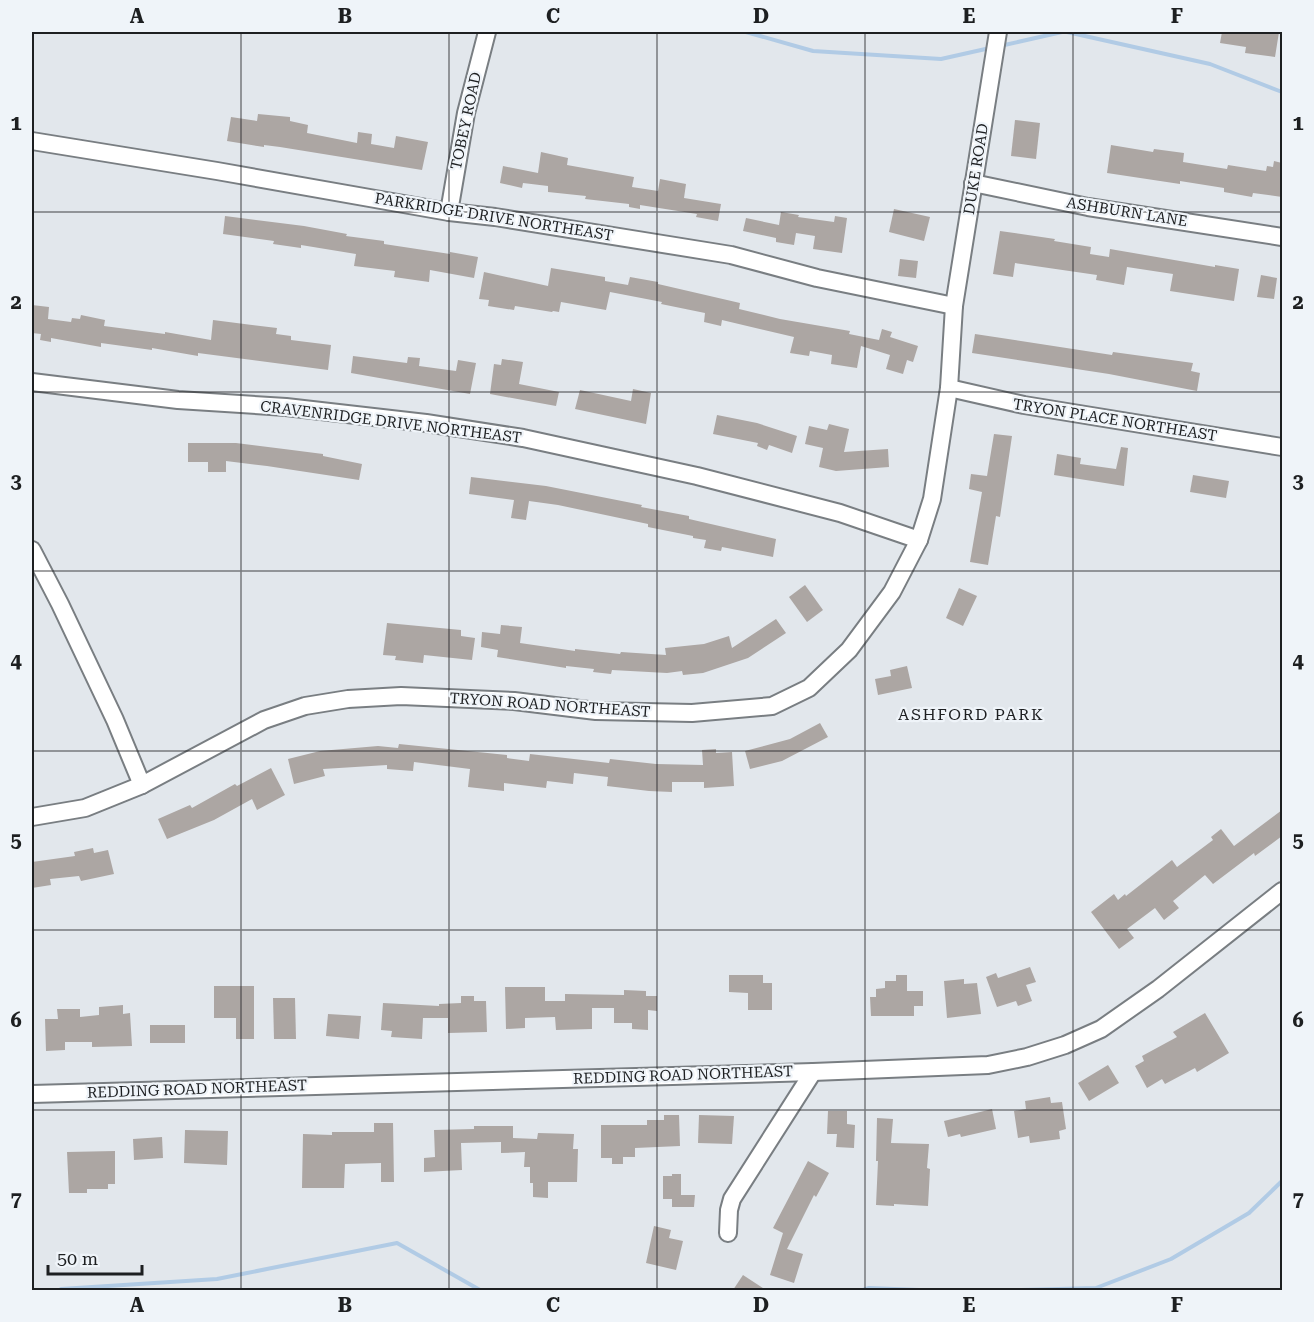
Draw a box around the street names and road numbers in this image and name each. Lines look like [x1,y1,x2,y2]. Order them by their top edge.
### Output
street label: TOBEY ROAD [447,71,485,171]
street label: DUKE ROAD [960,122,992,216]
street label: PARKRIDGE DRIVE NORTHEAST [373,189,615,245]
street label: ASHBURN LANE [1065,194,1189,230]
street label: TRYON PLACE NORTHEAST [1012,395,1218,445]
street label: CRAVENRIDGE DRIVE NORTHEAST [259,397,523,447]
street label: TRYON ROAD NORTHEAST [449,689,651,721]
street label: REDDING ROAD NORTHEAST [573,1062,793,1088]
street label: REDDING ROAD NORTHEAST [87,1076,307,1102]

